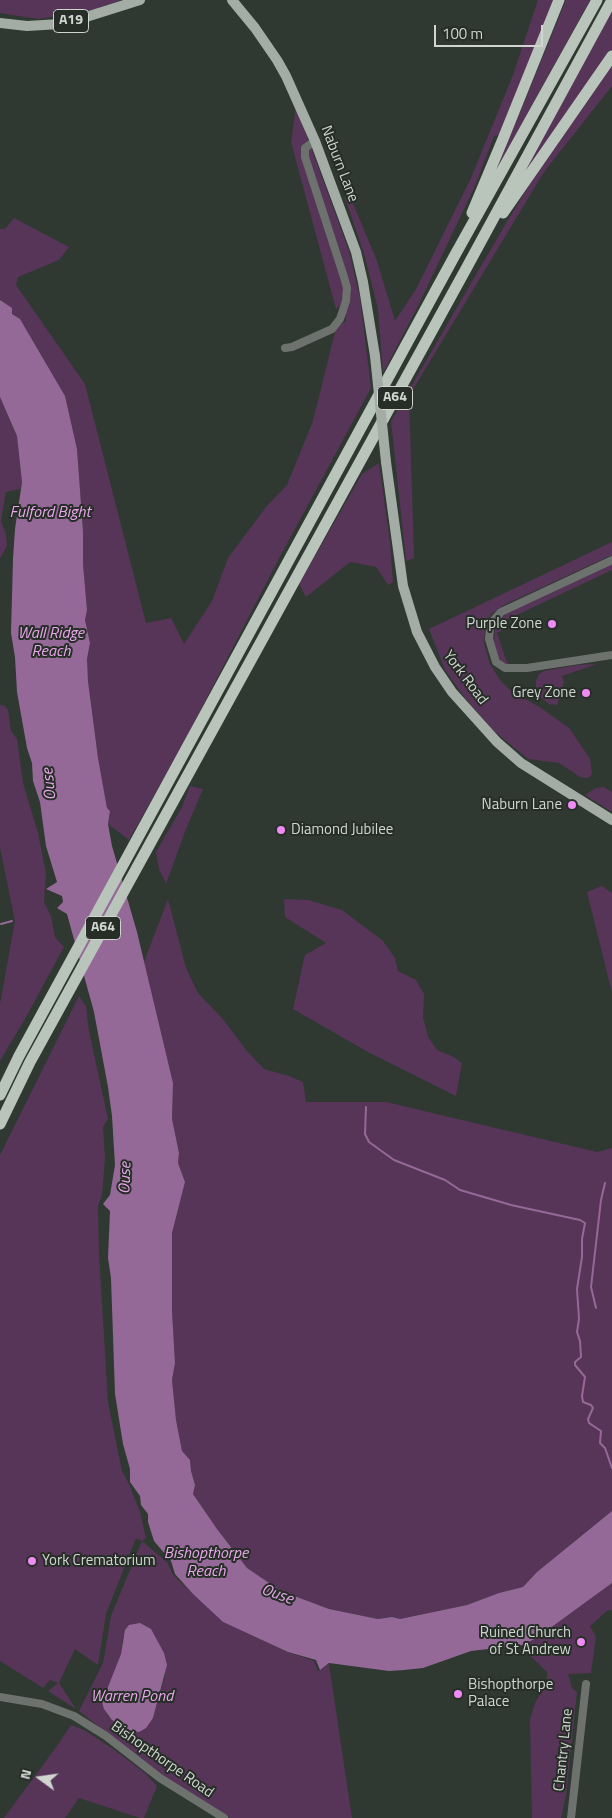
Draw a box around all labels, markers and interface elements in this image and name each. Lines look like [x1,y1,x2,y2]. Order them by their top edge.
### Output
road number: A19 [54,10,88,32]
scale bar [437,15,546,47]
text: 100 m [442,22,483,45]
street label: Naburn Lane [316,123,362,205]
road number: A64 [378,386,412,409]
water label: Fulford Bight [9,503,91,523]
place label: Purple Zone [466,615,542,633]
marker: Purple Zone [546,618,558,630]
water label: Wall Ridge Reach [18,624,84,662]
street label: York Road [439,647,491,709]
place label: Grey Zone [512,684,576,702]
marker: Grey Zone [580,687,592,699]
water label: Ouse [39,767,61,801]
place label: Naburn Lane [482,796,562,814]
marker: Naburn Lane [566,799,578,811]
place label: Diamond Jubilee [291,821,393,839]
marker: Diamond Jubilee [275,824,287,836]
road number: A64 [86,916,120,940]
water label: Ouse [116,1162,136,1194]
water label: Bishopthorpe Reach [164,1544,248,1582]
place label: York Crematorium [42,1552,156,1570]
marker: York Crematorium [26,1555,38,1567]
water label: Ouse [259,1580,295,1610]
place label: Ruined Church of St Andrew [480,1624,571,1659]
marker: Ruined Church of St Andrew [575,1636,587,1648]
place label: Bishopthorpe Palace [468,1676,553,1711]
water label: Warren Pond [91,1687,173,1707]
marker: Bishopthorpe Palace [452,1688,464,1700]
street label: Chantry Lane [551,1708,577,1792]
street label: Bishopthorpe Road [107,1718,217,1802]
north arrow [15,1753,65,1803]
text: N [14,1767,36,1782]

